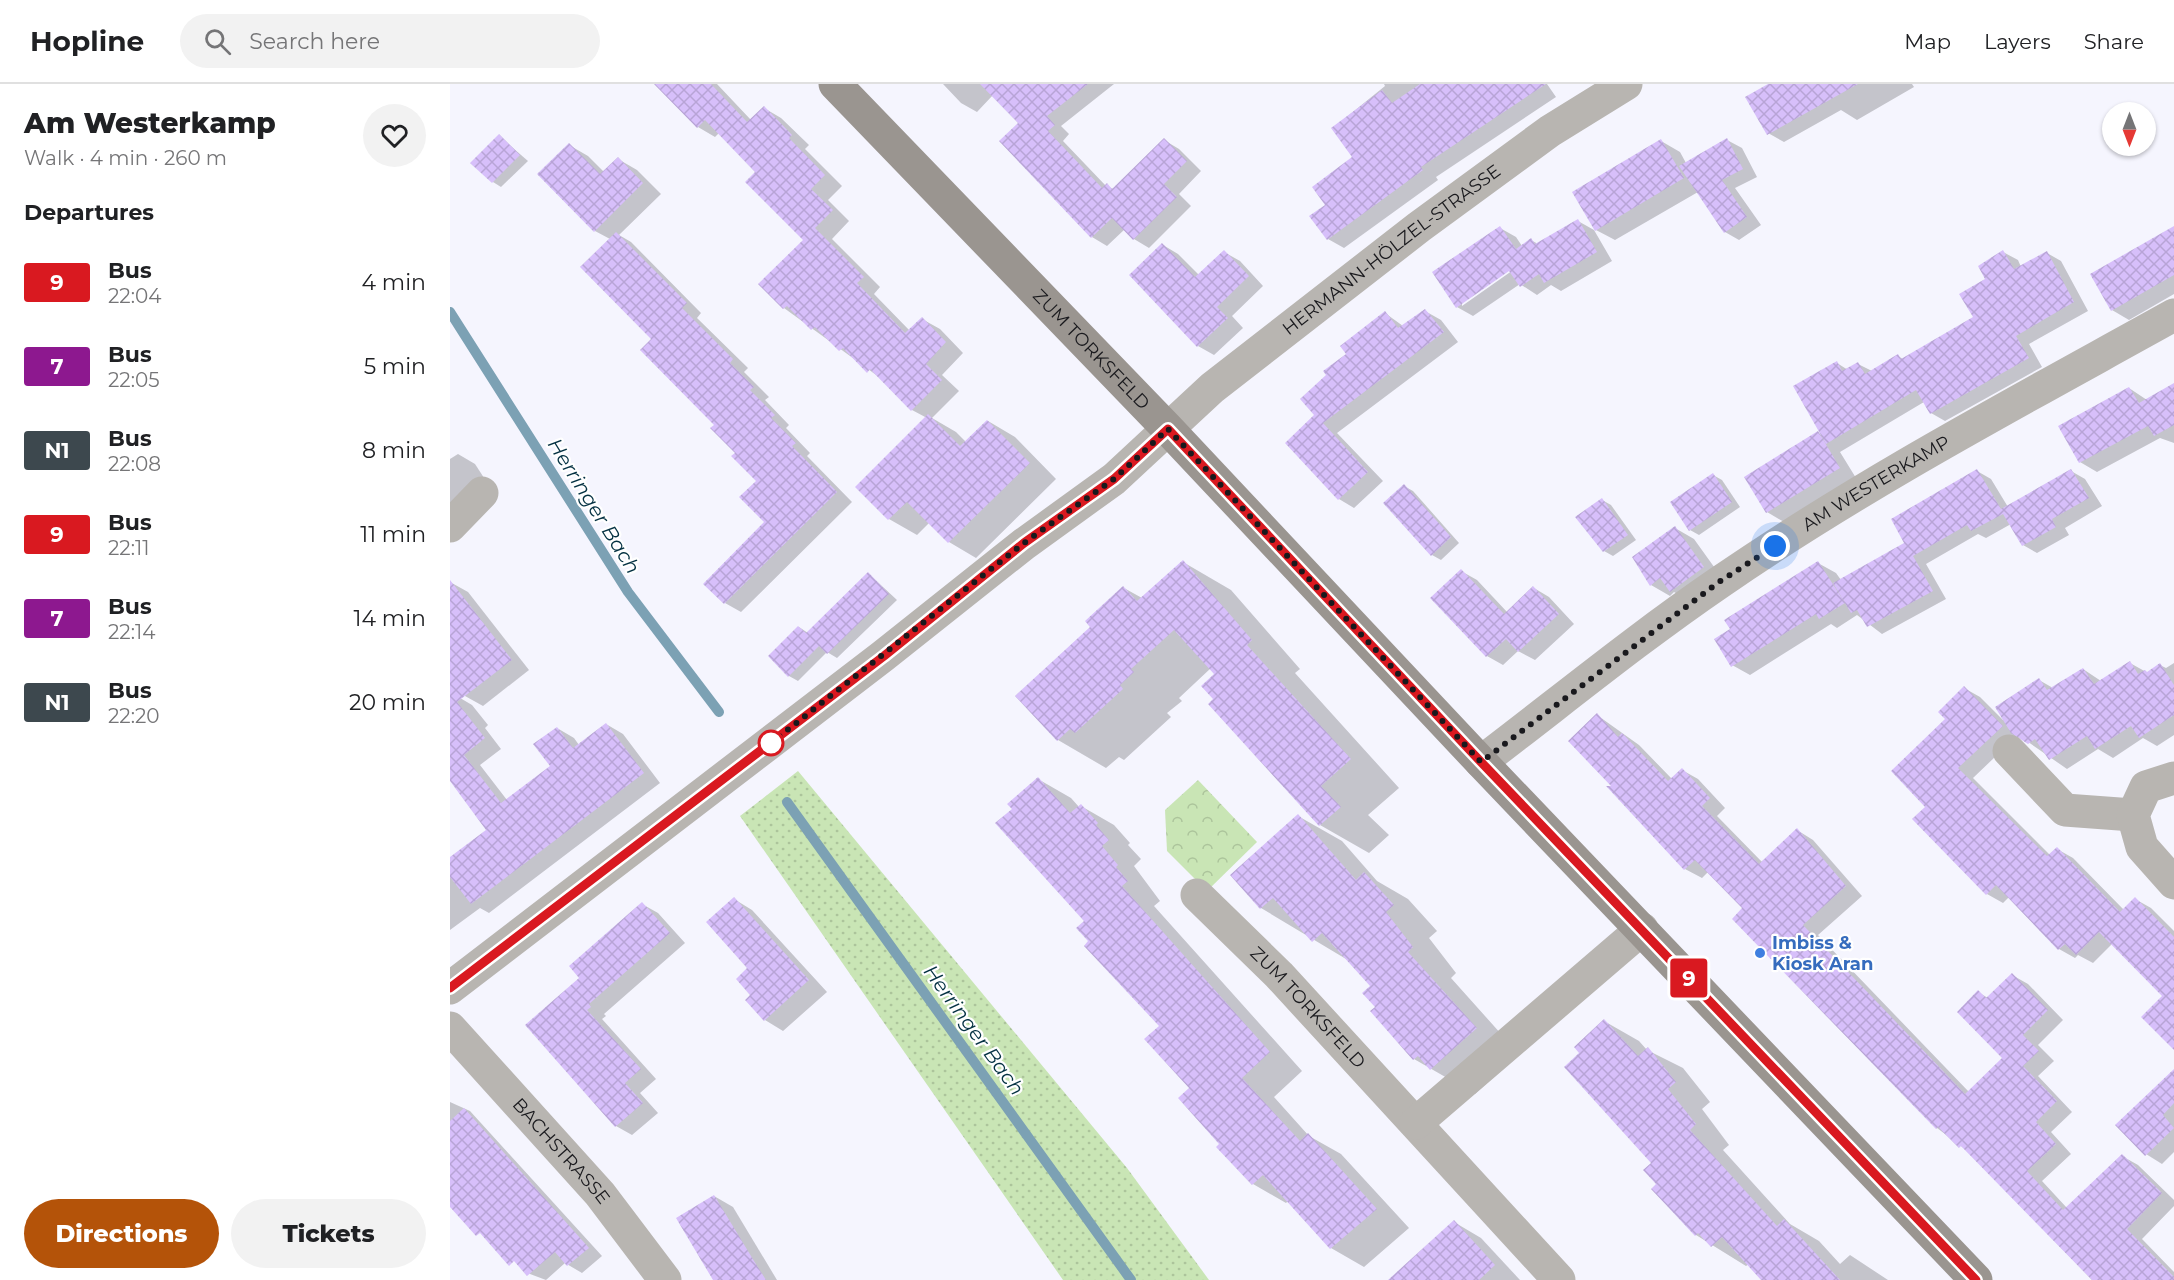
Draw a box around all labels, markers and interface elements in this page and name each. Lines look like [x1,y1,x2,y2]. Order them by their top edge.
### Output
search box [180,14,600,68]
text: Hopline [30,24,144,58]
icon: search [201,25,234,58]
text: Search here [249,28,380,55]
text: Map [1904,29,1951,54]
text: Layers [1984,29,2051,54]
text: Share [2084,29,2144,54]
north arrow [2102,102,2156,156]
map controls [2102,102,2156,156]
button: heart [363,104,426,167]
text: Am Westerkamp [24,106,276,140]
text: Walk · 4 min · 260 m [24,146,227,170]
street label: HERMANN-HÖLZEL-STRASSE [1278,160,1505,340]
text: Departures [24,199,154,226]
text: Bus [108,257,152,284]
text: 4 min [362,269,426,296]
text: 9 [50,270,64,295]
text: 22:04 [108,284,161,308]
street label: ZUM TORKSFELD [1028,285,1154,414]
text: Bus [108,341,152,368]
text: 5 min [364,353,426,380]
text: 7 [50,354,64,379]
text: 22:05 [108,368,160,392]
text: Bus [108,425,152,452]
street label: AM WESTERKAMP [1798,431,1954,536]
water label: Herringer Bach [543,434,645,578]
text: 8 min [362,437,426,464]
text: N1 [44,438,70,463]
text: 22:08 [108,452,161,476]
text: Bus [108,509,152,536]
text: 11 min [360,521,426,548]
text: 9 [50,522,64,547]
your location [1760,531,1790,561]
text: 22:11 [108,536,149,560]
text: Bus [108,593,152,620]
text: 14 min [354,605,426,632]
text: 7 [50,606,64,631]
text: 22:14 [108,620,155,644]
text: Bus [108,677,152,704]
text: 20 min [349,689,426,716]
text: N1 [44,690,70,715]
text: 22:20 [108,704,160,728]
unlabelled marker [758,730,784,756]
place label: Imbiss & Kiosk Aran [1772,932,1873,975]
street label: ZUM TORKSFELD [1246,942,1370,1073]
marker: Imbiss & Kiosk Aran [1753,946,1767,960]
line badge: 9 [1670,958,1708,998]
water label: Herringer Bach [919,960,1029,1100]
text: 9 [1682,966,1696,991]
street label: BACHSTRASSE [508,1094,615,1208]
button: Directions [24,1199,219,1268]
button: Tickets [231,1199,426,1268]

